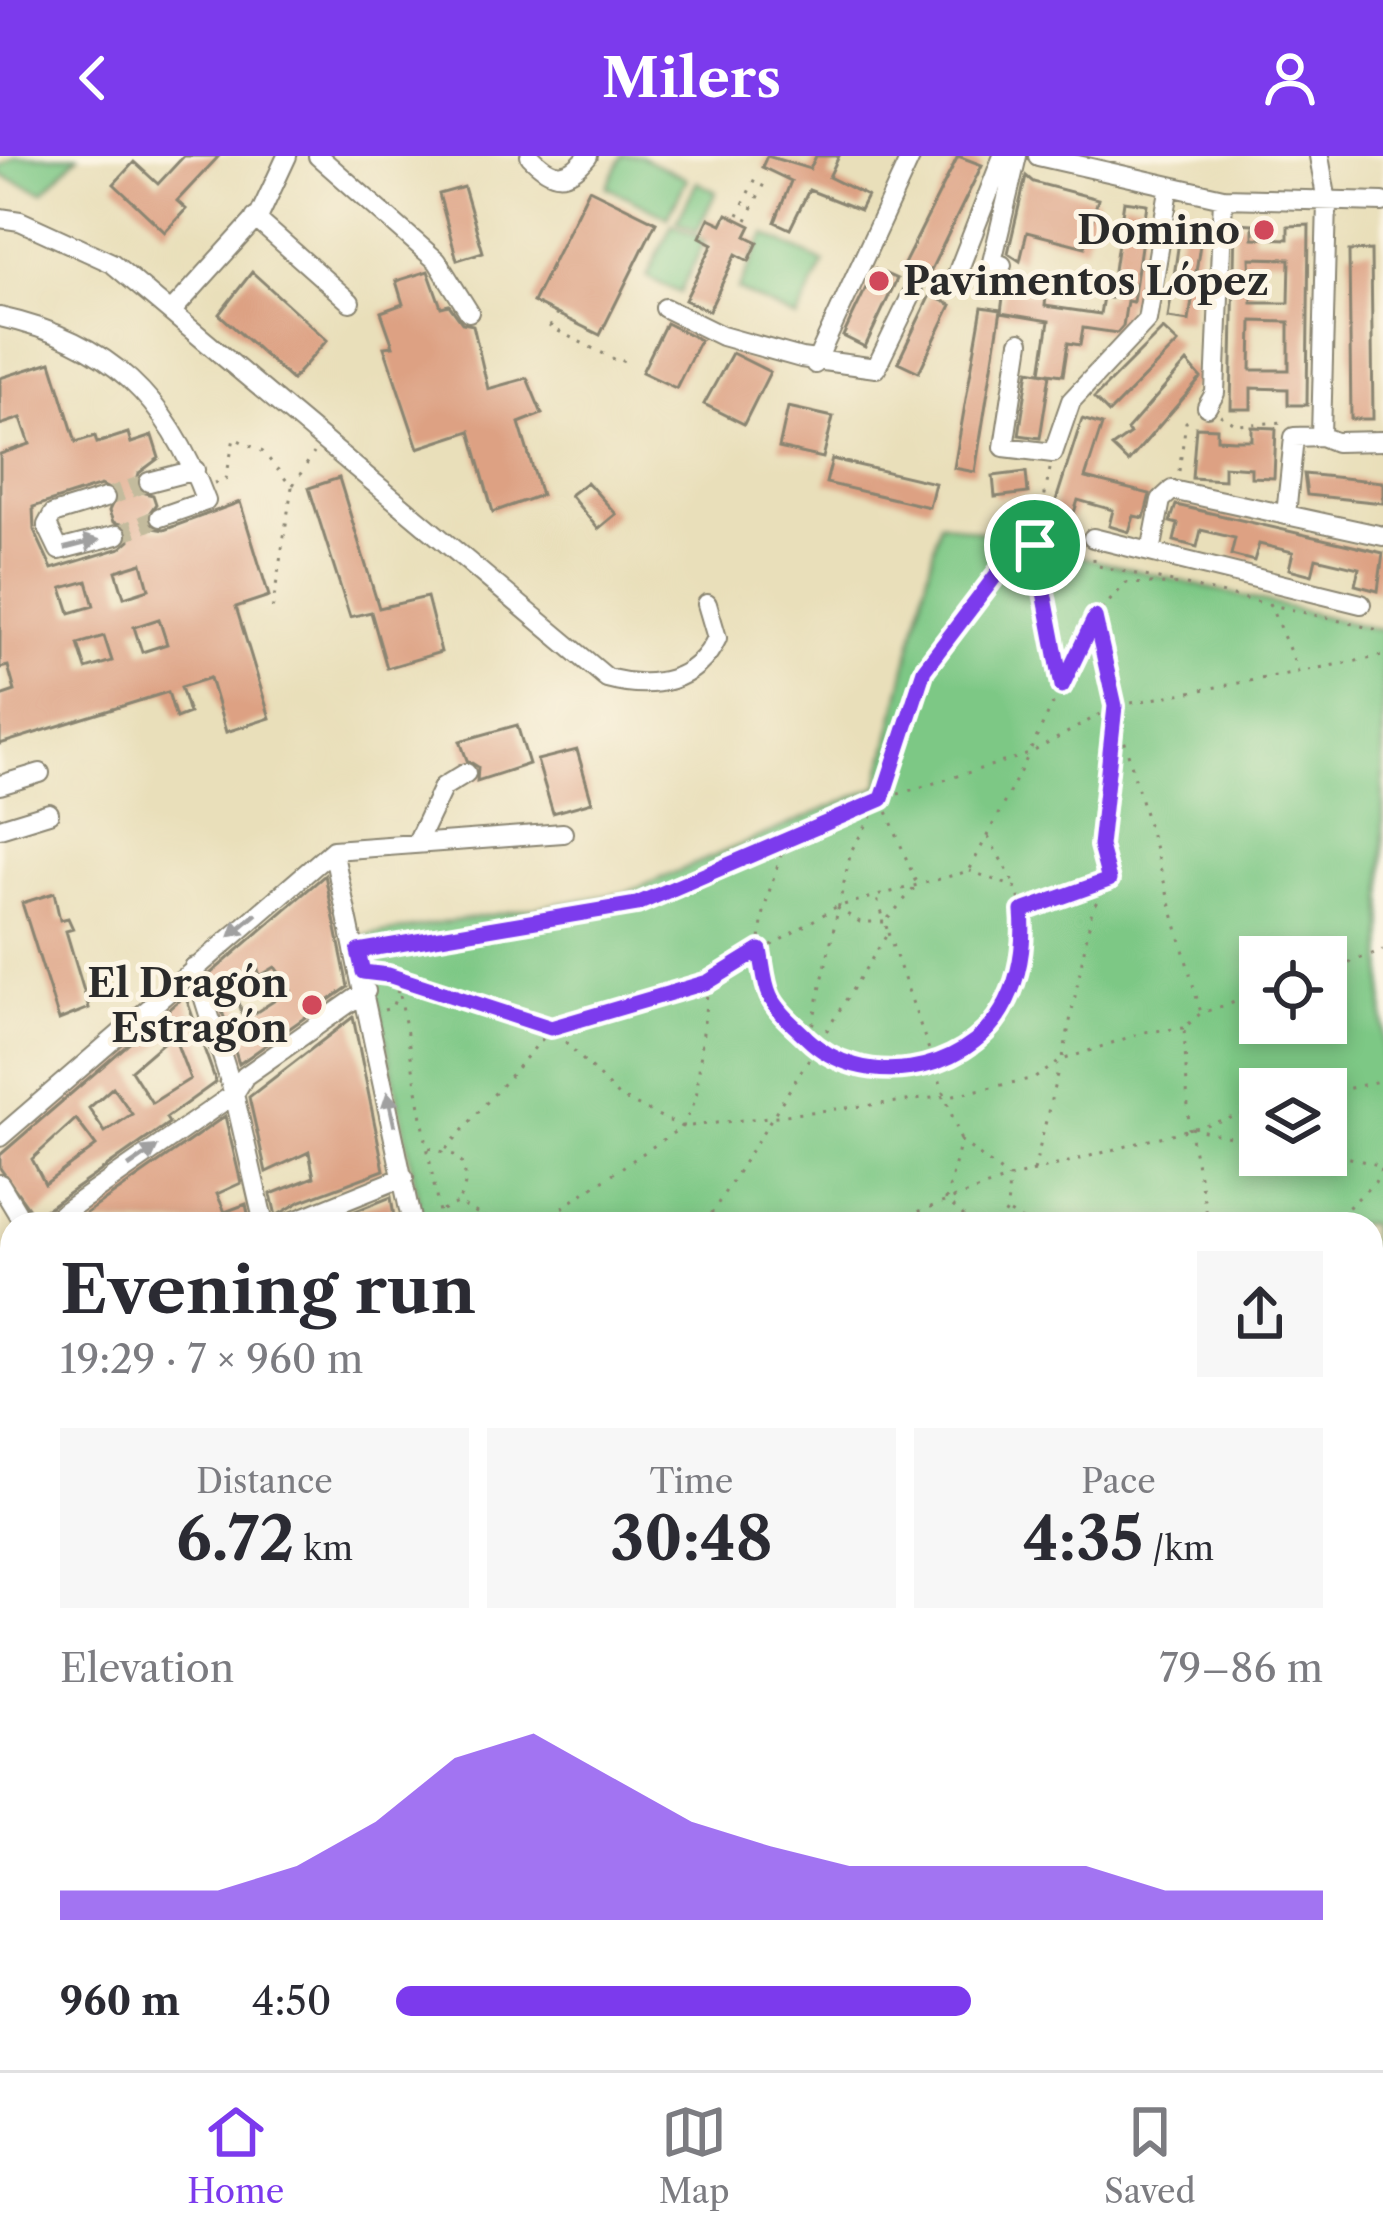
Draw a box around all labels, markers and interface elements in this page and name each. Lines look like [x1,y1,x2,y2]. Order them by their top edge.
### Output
icon: back [60,45,126,111]
text: Milers [602,45,781,111]
icon: person [1257,45,1323,111]
place label: Domino [1077,206,1240,254]
marker: Domino [1251,217,1277,243]
place label: Pavimentos López [903,257,1269,305]
marker: Pavimentos López [866,268,892,294]
pin [984,494,1086,596]
icon: arrive [1002,512,1068,578]
one-way arrow [64,534,101,553]
one-way arrow [228,912,258,938]
map controls [1239,936,1347,1176]
button: locate [1239,936,1347,1044]
place label: El Dragón Estragón [87,959,288,1052]
marker: El Dragón Estragón [299,992,325,1018]
button: layers [1239,1068,1347,1176]
one-way arrow [380,1090,399,1128]
one-way arrow [127,1146,159,1169]
text: Evening run [60,1249,476,1330]
button: share [1197,1251,1323,1377]
text: 19:29 · 7 × 960 m [60,1335,363,1383]
text: Distance [196,1461,333,1502]
text: Time [650,1461,733,1502]
text: Pace [1081,1461,1156,1502]
text: 6.72 [176,1502,294,1576]
text: 30:48 [610,1502,773,1576]
text: 4:35 [1023,1502,1143,1576]
text: km [294,1528,353,1569]
text: /km [1143,1528,1214,1569]
text: Elevation [60,1644,234,1692]
text: 79–86 m [1159,1644,1323,1692]
text: 960 m [60,1977,180,2025]
text: 4:50 [252,1977,331,2025]
tab: Home [187,2099,284,2212]
tab: Map [659,2099,730,2212]
tab: Saved [1104,2099,1196,2212]

